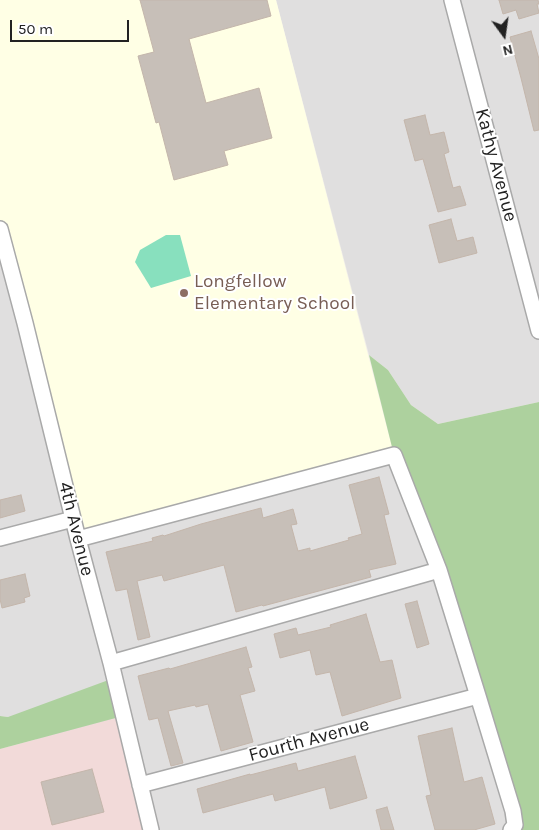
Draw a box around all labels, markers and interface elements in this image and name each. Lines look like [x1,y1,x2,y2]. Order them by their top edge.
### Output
scale bar [12,10,131,42]
north arrow [479,10,529,60]
text: 50 m [18,20,53,38]
text: N [501,41,515,60]
street label: Kathy Avenue [470,106,522,224]
place label: Longfellow Elementary School [194,271,355,315]
marker: Longfellow Elementary School [178,287,190,299]
street label: 4th Avenue [53,480,99,578]
street label: Fourth Avenue [246,713,372,767]

